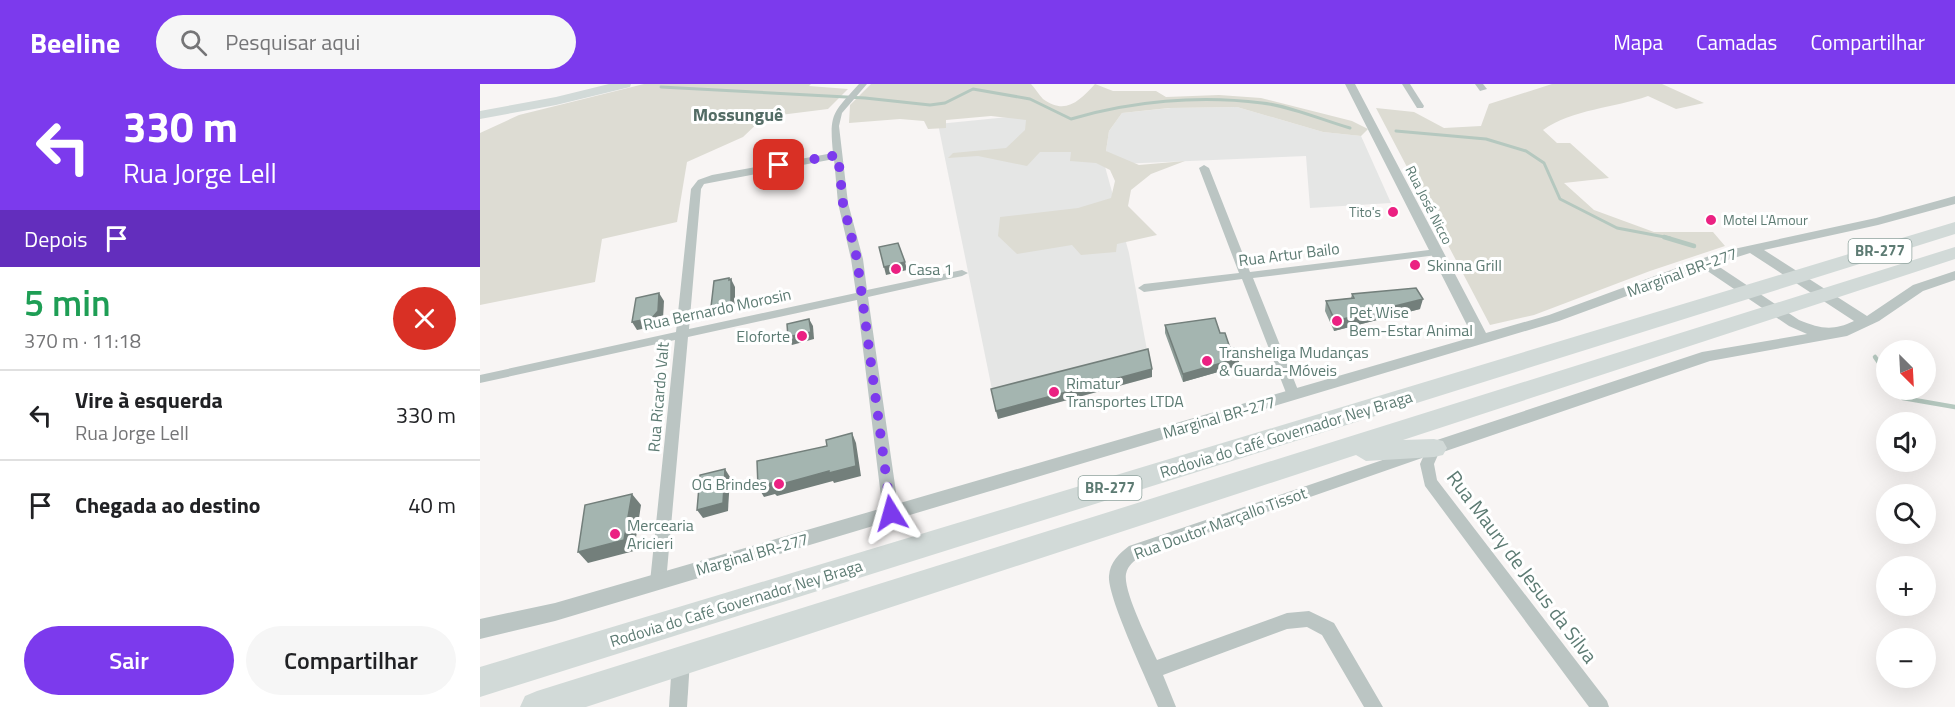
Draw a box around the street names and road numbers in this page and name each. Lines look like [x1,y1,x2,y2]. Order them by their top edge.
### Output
street label: Rua José Nicco [1401,162,1458,248]
street label: Rua Artur Bailo [1237,236,1341,272]
road number: BR-277 [1848,239,1912,263]
street label: Marginal BR-277 [1623,241,1741,303]
street label: Rua Bernardo Morosin [641,282,793,336]
street label: Rua Ricardo Valt [641,341,675,453]
street label: Rodovia do Café Governador Ney Braga [1157,384,1415,484]
street label: Marginal BR-277 [1160,389,1278,445]
street label: Rua Maury de Jesus da Silva [1439,464,1605,670]
road number: BR-277 [1078,476,1142,500]
street label: Rua Doutor Marçallo Tissot [1130,480,1310,565]
street label: Marginal BR-277 [693,526,811,582]
street label: Rodovia do Café Governador Ney Braga [607,553,865,653]

